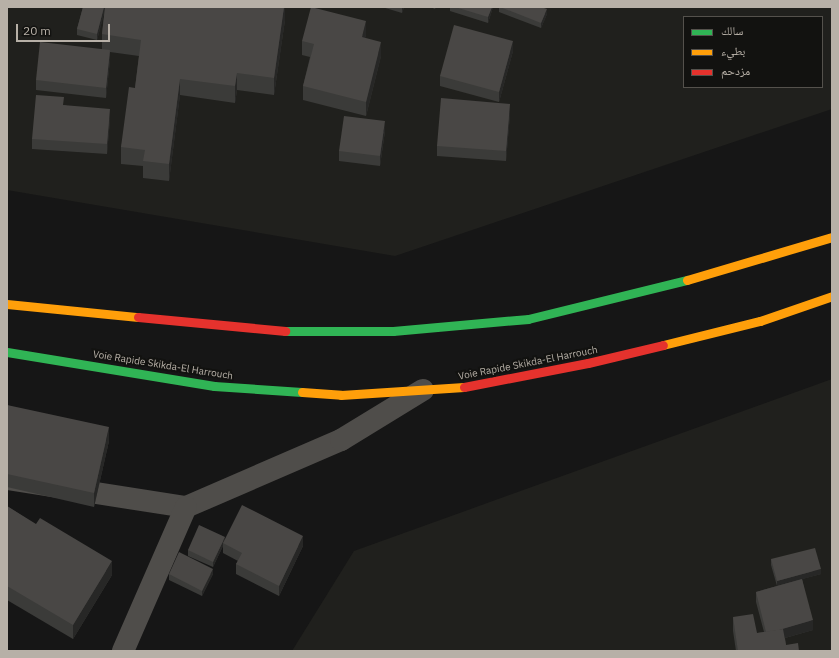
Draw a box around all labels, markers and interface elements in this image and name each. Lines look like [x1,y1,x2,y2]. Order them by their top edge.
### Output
scale bar [18,16,112,42]
legend [683,16,823,88]
text: 20 m [23,23,51,38]
text: سالك [721,23,743,38]
text: بطيء [721,43,745,58]
text: مزدحم [721,63,750,78]
street label: Voie Rapide Skikda-El Harrouch [457,344,599,382]
street label: Voie Rapide Skikda-El Harrouch [92,348,234,382]

